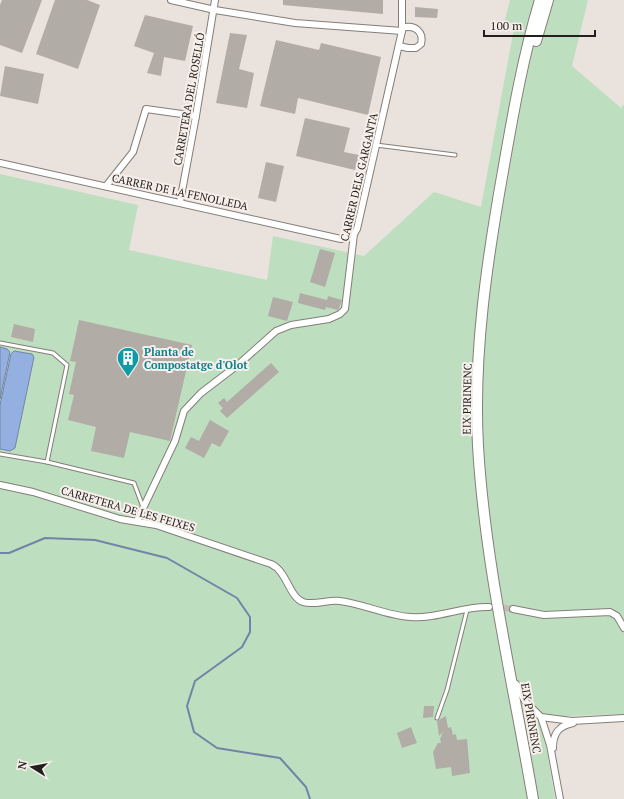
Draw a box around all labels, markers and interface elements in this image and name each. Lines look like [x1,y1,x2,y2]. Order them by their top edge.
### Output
scale bar [484,12,595,38]
text: 100 m [490,18,523,33]
street label: CARRETERA DEL ROSELLÓ [170,31,208,167]
street label: CARRER DELS GARGANTA [337,111,381,243]
street label: CARRER DE LA FENOLLEDA [111,171,250,213]
building icon: Planta de Compostatge d'Olot [115,345,141,378]
place label: Planta de Compostatge d'Olot [144,345,248,372]
street label: EIX PIRINENC [459,363,475,435]
street label: CARRETERA DE LES FEIXES [59,483,197,535]
street label: EIX PIRINENC [518,682,544,754]
north arrow [12,747,52,787]
text: N [15,759,30,771]

